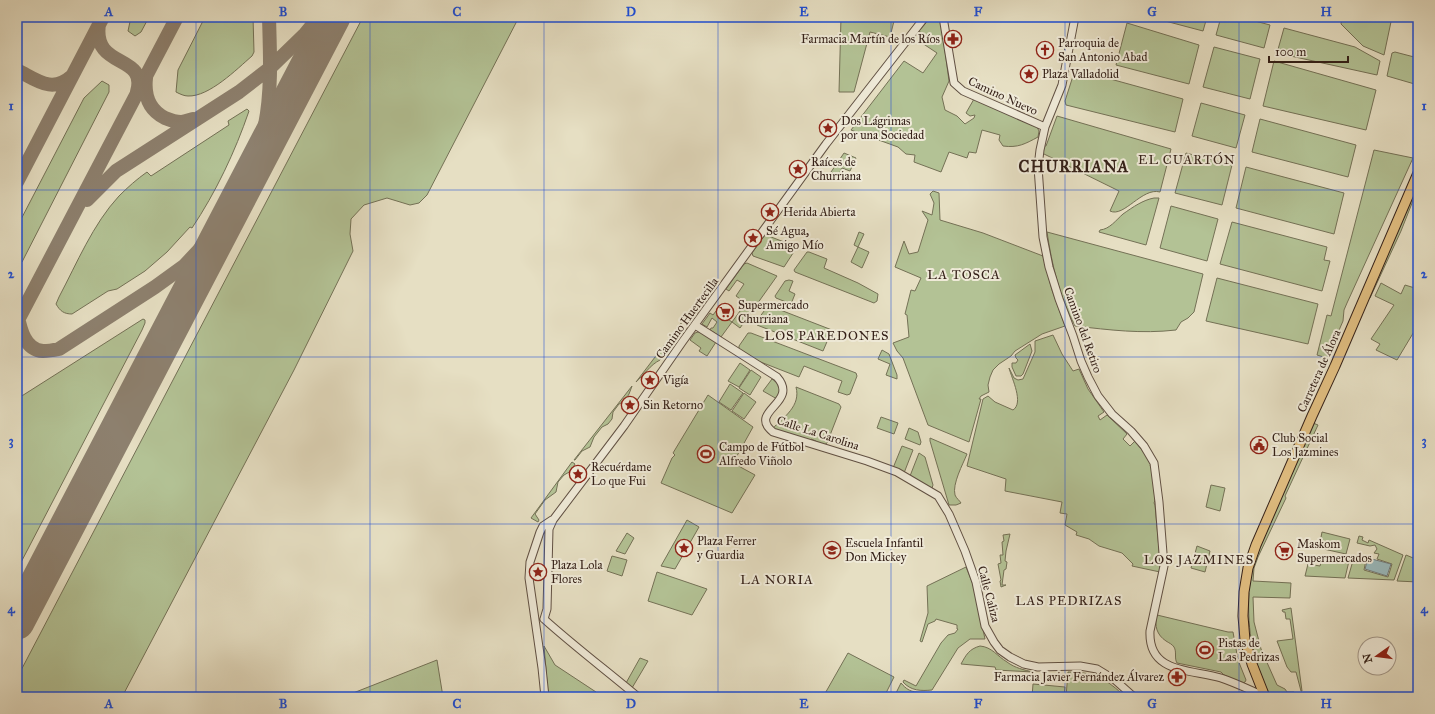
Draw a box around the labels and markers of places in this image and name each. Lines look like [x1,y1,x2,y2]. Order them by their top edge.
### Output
pharmacy icon: Farmacia Martín de los Ríos [943,29,963,49]
place label: Farmacia Martín de los Ríos [801,32,940,46]
place label: Parroquia de San Antonio Abad [1058,36,1147,64]
church icon: Parroquia de San Antonio Abad [1035,40,1055,60]
place icon: Plaza Valladolid [1019,64,1039,84]
place label: Plaza Valladolid [1042,67,1119,81]
place label: Dos Lágrimas por una Sociedad [840,114,924,142]
place icon: Dos Lágrimas por una Sociedad [818,118,838,138]
place label: Raíces de Churriana [811,155,862,183]
place icon: Raíces de Churriana [788,159,808,179]
place icon: Herida Abierta [760,202,780,222]
place label: Herida Abierta [783,205,857,219]
place label: Sé Agua, Amigo Mío [765,224,824,253]
place icon: Sé Agua, Amigo Mío [743,228,763,248]
place label: Supermercado Churriana [738,298,809,326]
supermarket icon: Supermercado Churriana [715,302,735,322]
place icon: Vigía [640,370,660,390]
place label: Vigía [662,373,690,388]
place icon: Sin Retorno [620,395,640,415]
place label: Sin Retorno [643,398,703,412]
place label: Club Social Los Jazmines [1272,431,1338,460]
public building icon: Club Social Los Jazmines [1249,435,1269,455]
place label: Campo de Fútbol Alfredo Viñolo [718,440,805,468]
sports icon: Campo de Fútbol Alfredo Viñolo [696,444,716,464]
place label: Recuérdame Lo que Fui [591,460,651,489]
place icon: Recuérdame Lo que Fui [568,464,588,484]
place label: Plaza Ferrer y Guardia [697,534,757,562]
place label: Escuela Infantil Don Mickey [845,536,924,564]
place label: Maskom Supermercados [1297,537,1372,565]
place icon: Plaza Ferrer y Guardia [674,538,694,558]
school or university icon: Escuela Infantil Don Mickey [822,540,842,560]
supermarket icon: Maskom Supermercados [1274,541,1294,561]
place label: Plaza Lola Flores [551,558,604,586]
place icon: Plaza Lola Flores [528,562,548,582]
place label: Pistas de Las Pedrizas [1218,636,1279,664]
sports icon: Pistas de Las Pedrizas [1195,640,1215,660]
pharmacy icon: Farmacia Javier Fernández Álvarez [1167,667,1187,687]
place label: Farmacia Javier Fernández Álvarez [994,669,1164,685]

